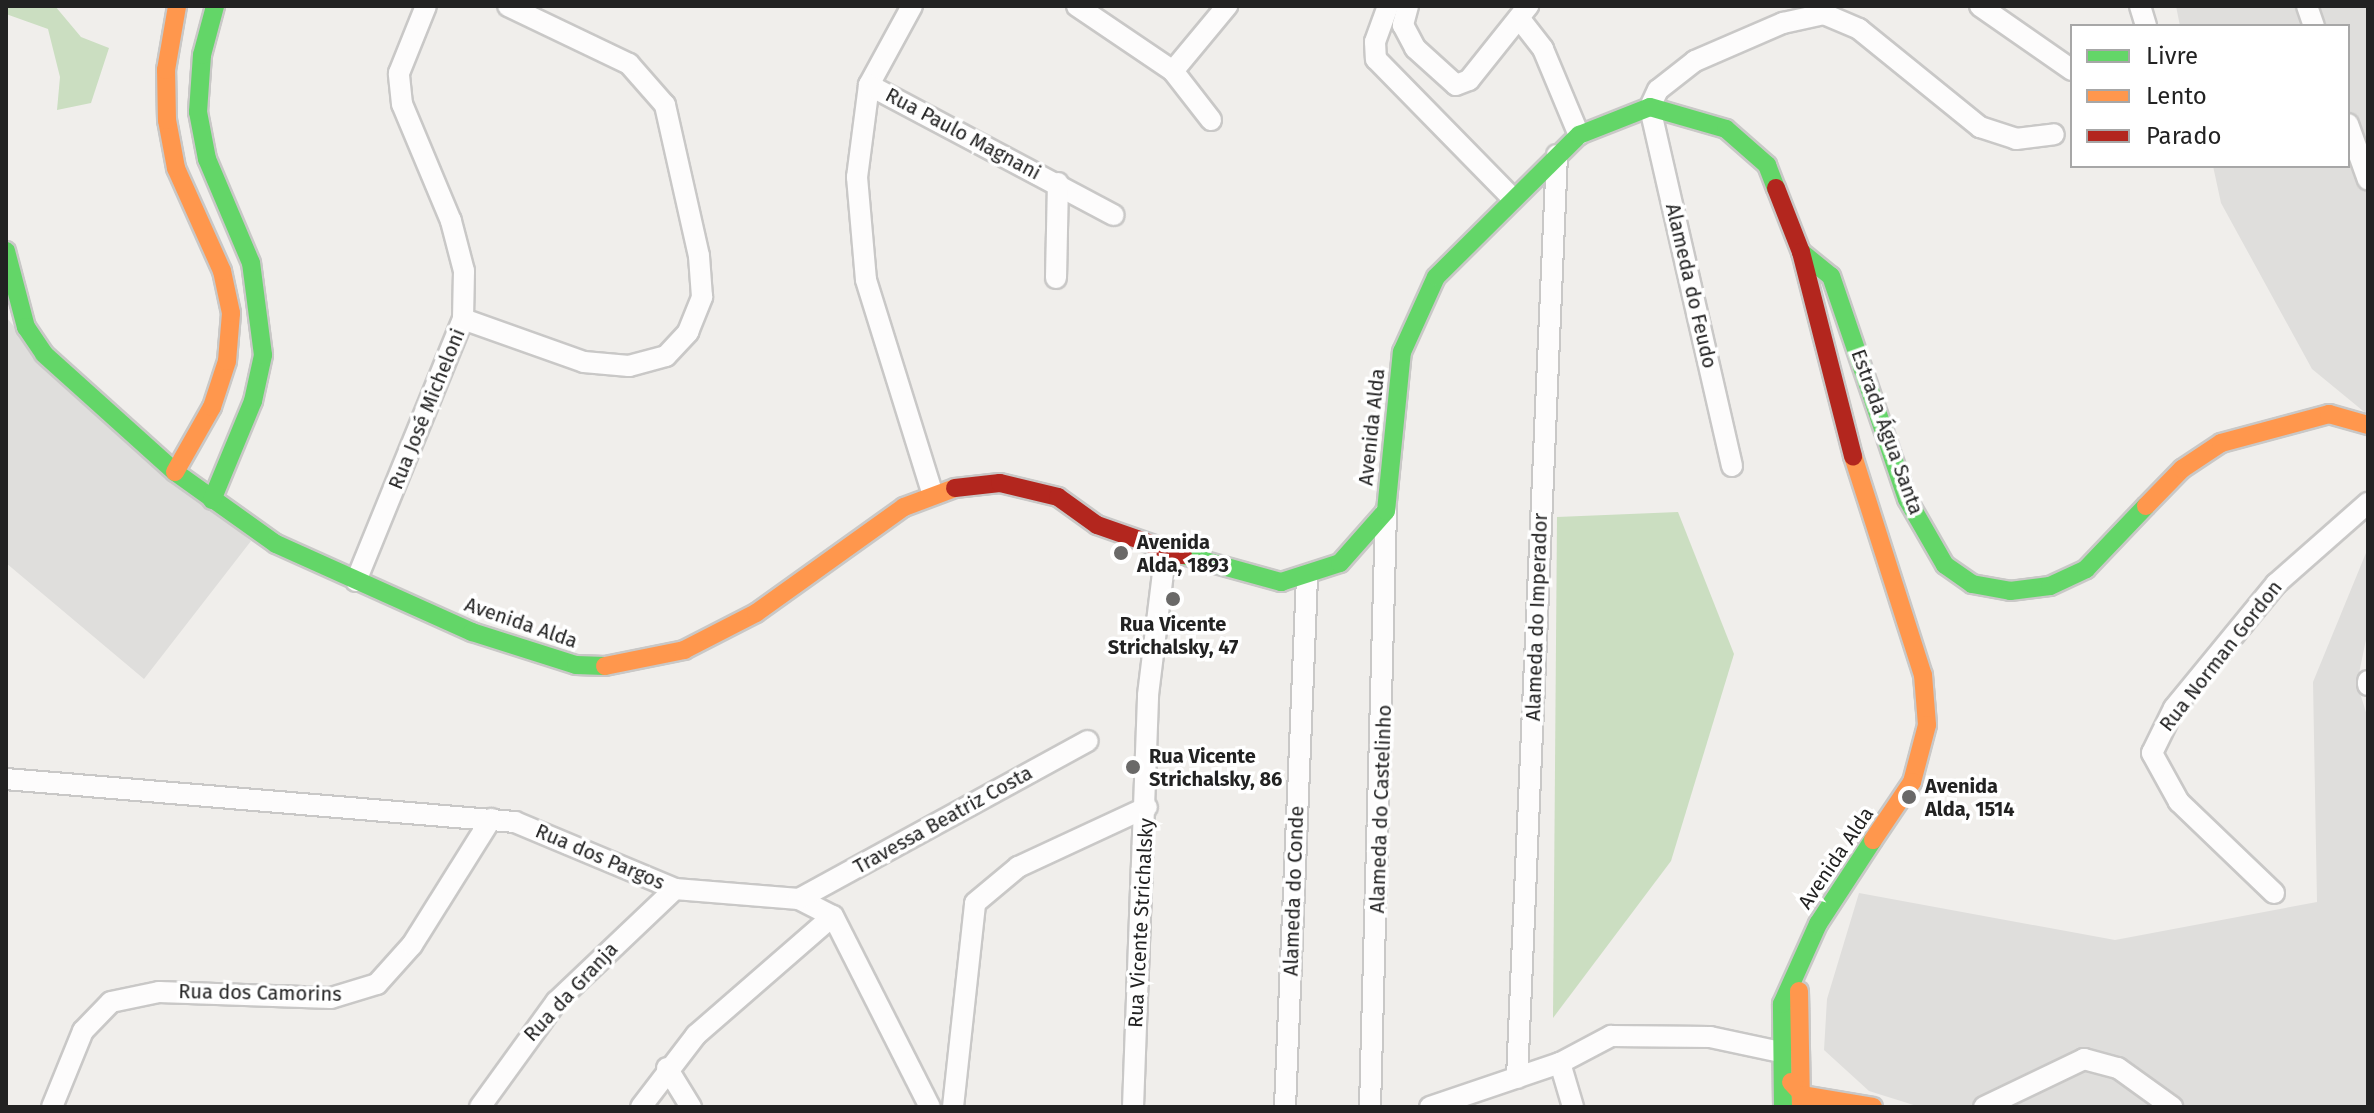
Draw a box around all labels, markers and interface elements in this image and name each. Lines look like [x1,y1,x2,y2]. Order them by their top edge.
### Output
legend [2070,24,2350,168]
text: Livre [2146,42,2198,70]
text: Lento [2146,82,2207,110]
street label: Rua Paulo Magnani [881,83,1045,185]
text: Parado [2146,122,2222,150]
street label: Alameda do Feudo [1660,201,1722,371]
street label: Rua José Micheloni [384,325,470,493]
street label: Estrada Água Santa [1846,346,1928,518]
street label: Avenida Alda [1354,367,1390,487]
street label: Alameda do Imperador [1521,512,1553,722]
place label: Avenida Alda, 1893 [1137,530,1229,577]
marker: Avenida Alda, 1893 [1112,544,1130,562]
street label: Rua Norman Gordon [2155,576,2287,736]
marker: Rua Vicente Strichalsky, 47 [1164,590,1182,608]
street label: Avenida Alda [461,592,581,654]
place label: Rua Vicente Strichalsky, 47 [1108,612,1238,659]
street label: Alameda do Castelinho [1365,704,1397,914]
place label: Rua Vicente Strichalsky, 86 [1149,744,1282,791]
marker: Rua Vicente Strichalsky, 86 [1124,758,1142,776]
street label: Travessa Beatriz Costa [849,761,1037,879]
place label: Avenida Alda, 1514 [1925,774,2015,821]
marker: Avenida Alda, 1514 [1900,788,1918,806]
street label: Avenida Alda [1793,803,1879,913]
street label: Alameda do Conde [1279,805,1309,977]
street label: Rua Vicente Strichalsky [1124,817,1158,1029]
street label: Rua dos Pargos [532,819,668,895]
street label: Rua da Granja [519,937,623,1047]
street label: Rua dos Camorins [178,980,342,1006]

